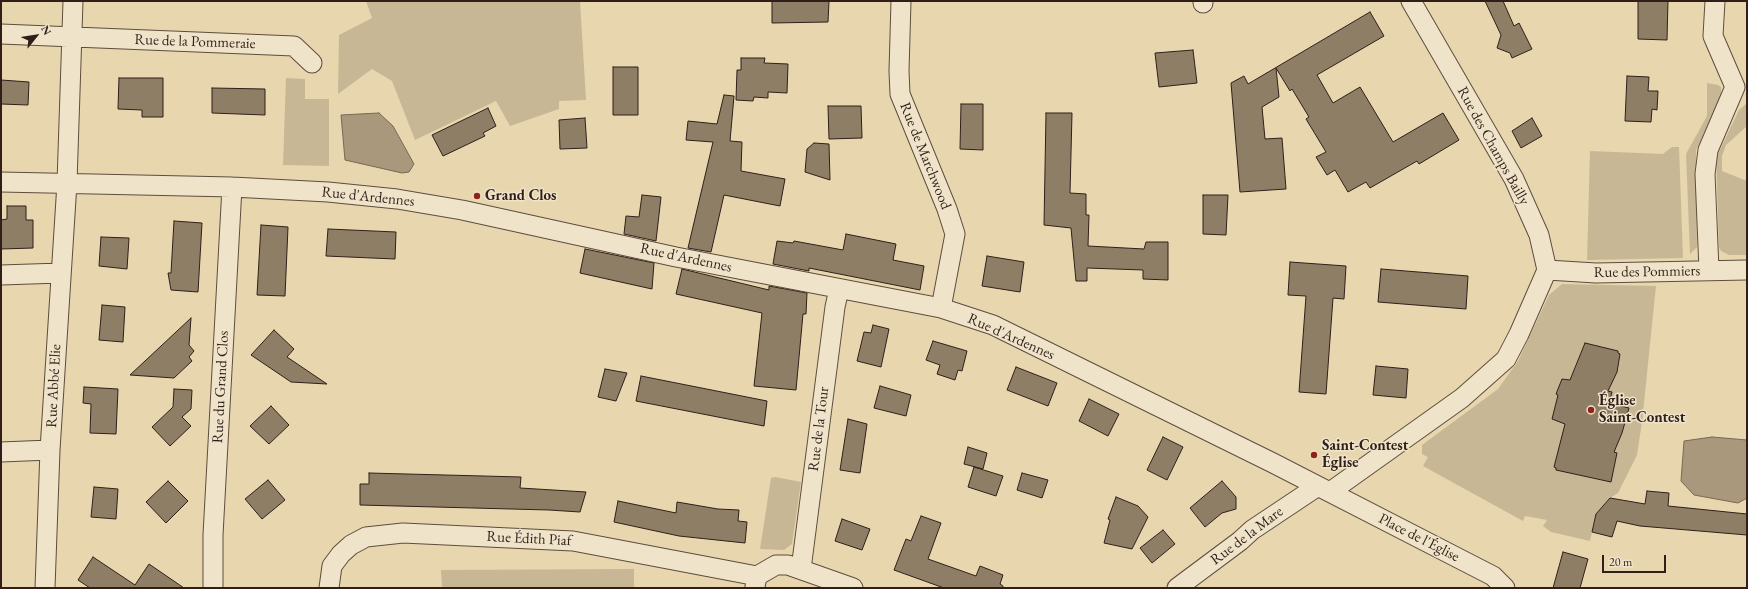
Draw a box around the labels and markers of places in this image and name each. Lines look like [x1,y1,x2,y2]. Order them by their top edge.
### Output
place label: Grand Clos [485,187,556,205]
marker: Grand Clos [472,191,482,201]
place label: Église Saint-Contest [1599,392,1685,427]
marker: Église Saint-Contest [1586,405,1596,415]
place label: Saint-Contest Église [1322,437,1408,472]
marker: Saint-Contest Église [1309,450,1319,460]

